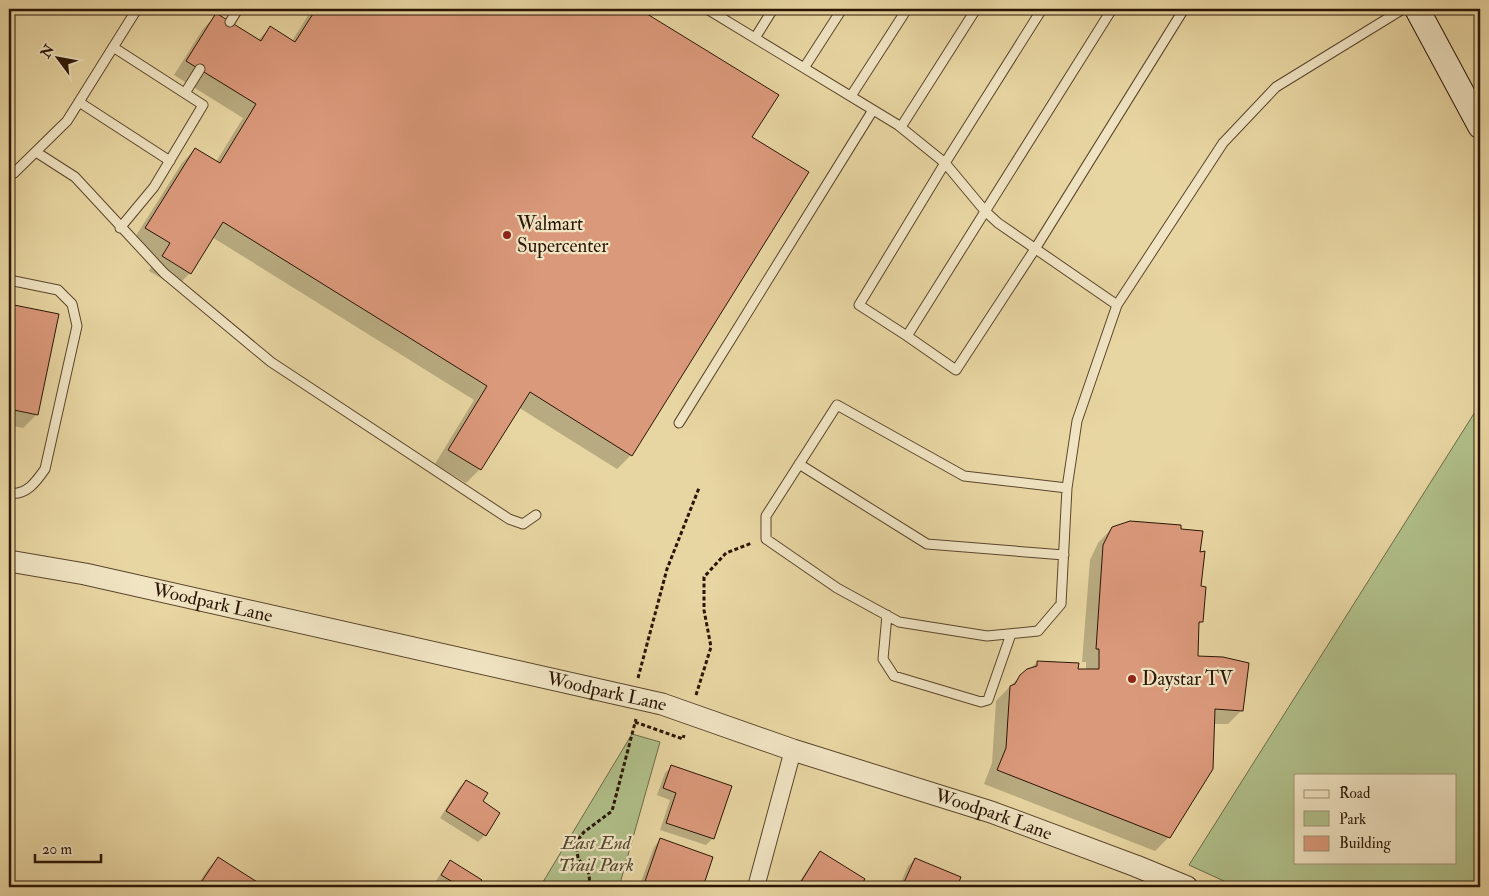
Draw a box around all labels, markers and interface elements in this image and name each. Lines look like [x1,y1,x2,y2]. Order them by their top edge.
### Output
north arrow [32,32,82,82]
text: N [36,41,58,62]
place label: Walmart Supercenter [516,212,608,259]
marker: Walmart Supercenter [501,229,513,241]
street label: Woodpark Lane [149,577,275,628]
street label: Woodpark Lane [544,666,670,717]
place label: Daystar TV [1142,667,1233,691]
marker: Daystar TV [1126,673,1138,685]
legend [1294,774,1456,864]
street label: Woodpark Lane [931,783,1055,846]
text: Road [1339,784,1371,803]
text: Park [1339,810,1366,829]
scale bar [35,831,101,863]
park label: East End Trail Park [558,831,634,877]
text: Building [1339,834,1391,853]
text: 20 m [42,840,72,859]

